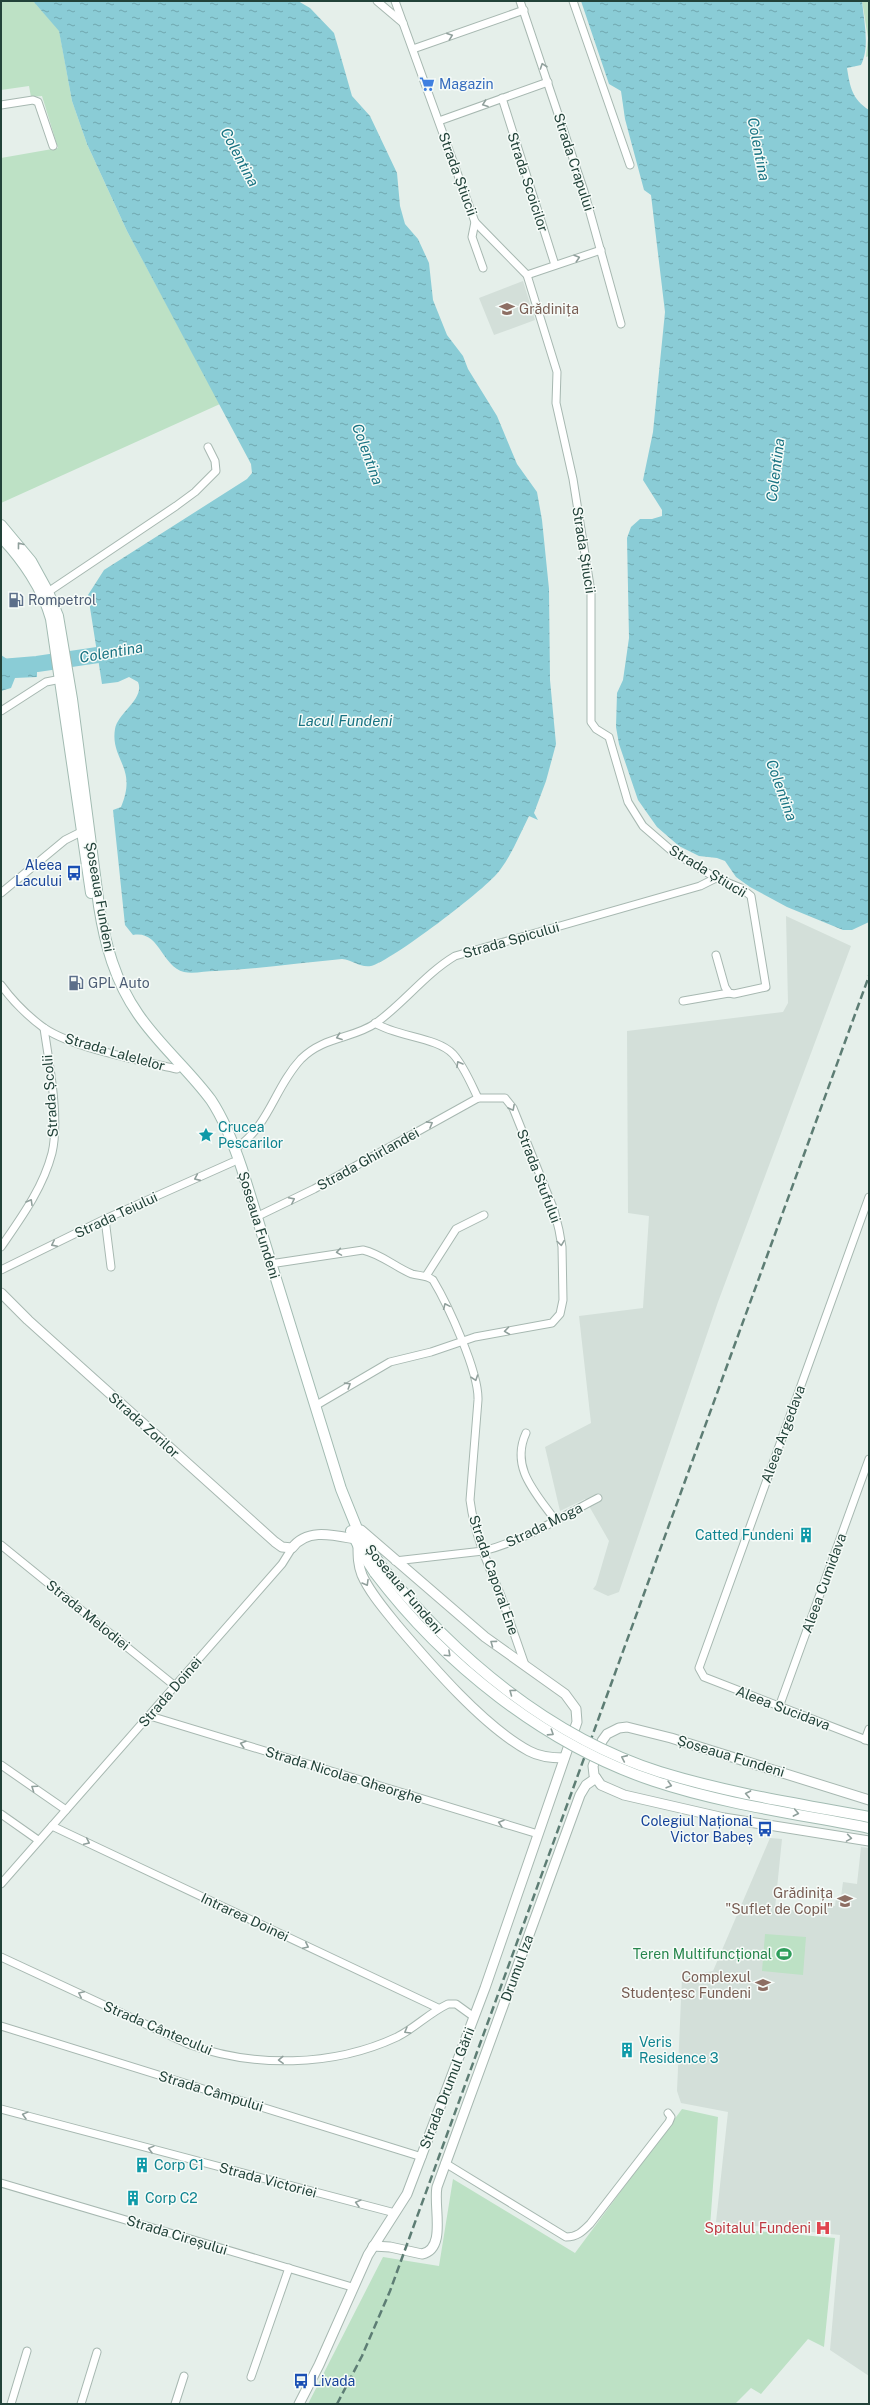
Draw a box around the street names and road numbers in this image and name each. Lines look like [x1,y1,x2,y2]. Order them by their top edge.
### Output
street label: Strada Crapului [551,111,597,213]
street label: Strada Știucii [435,130,481,218]
street label: Strada Scoicilor [504,130,552,234]
street label: Strada Știucii [569,505,599,595]
street label: Șoseaua Fundeni [82,841,118,953]
street label: Strada Știucii [666,842,750,900]
street label: Strada Spicului [461,919,561,961]
street label: Strada Lalelelor [63,1030,167,1074]
street label: Strada Școlii [39,1054,61,1138]
street label: Strada Ghirlandei [314,1124,422,1194]
street label: Strada Stufului [514,1127,564,1225]
street label: Șoseaua Fundeni [235,1169,283,1281]
street label: Strada Teiului [72,1189,160,1241]
street label: Aleea Argedava [758,1383,808,1485]
street label: Strada Zorilor [105,1389,183,1461]
street label: Strada Moga [503,1500,585,1550]
street label: Strada Caporal Ene [466,1513,522,1637]
street label: Aleea Cumidava [799,1531,849,1635]
street label: Șoseaua Fundeni [362,1541,446,1637]
street label: Strada Melodiei [43,1577,133,1653]
street label: Strada Doinei [135,1654,205,1730]
street label: Aleea Sucidava [734,1683,832,1733]
street label: Șoseaua Fundeni [675,1732,787,1780]
street label: Strada Nicolae Gheorghe [263,1743,425,1807]
street label: Intrarea Doinei [198,1890,292,1944]
street label: Drumul Iza [498,1932,536,2004]
street label: Strada Cântecului [101,1998,215,2058]
street label: Strada Drumul Gării [416,2025,478,2151]
street label: Strada Câmpului [157,2067,265,2115]
street label: Strada Victoriei [217,2159,319,2201]
street label: Strada Cireșului [125,2212,229,2258]

